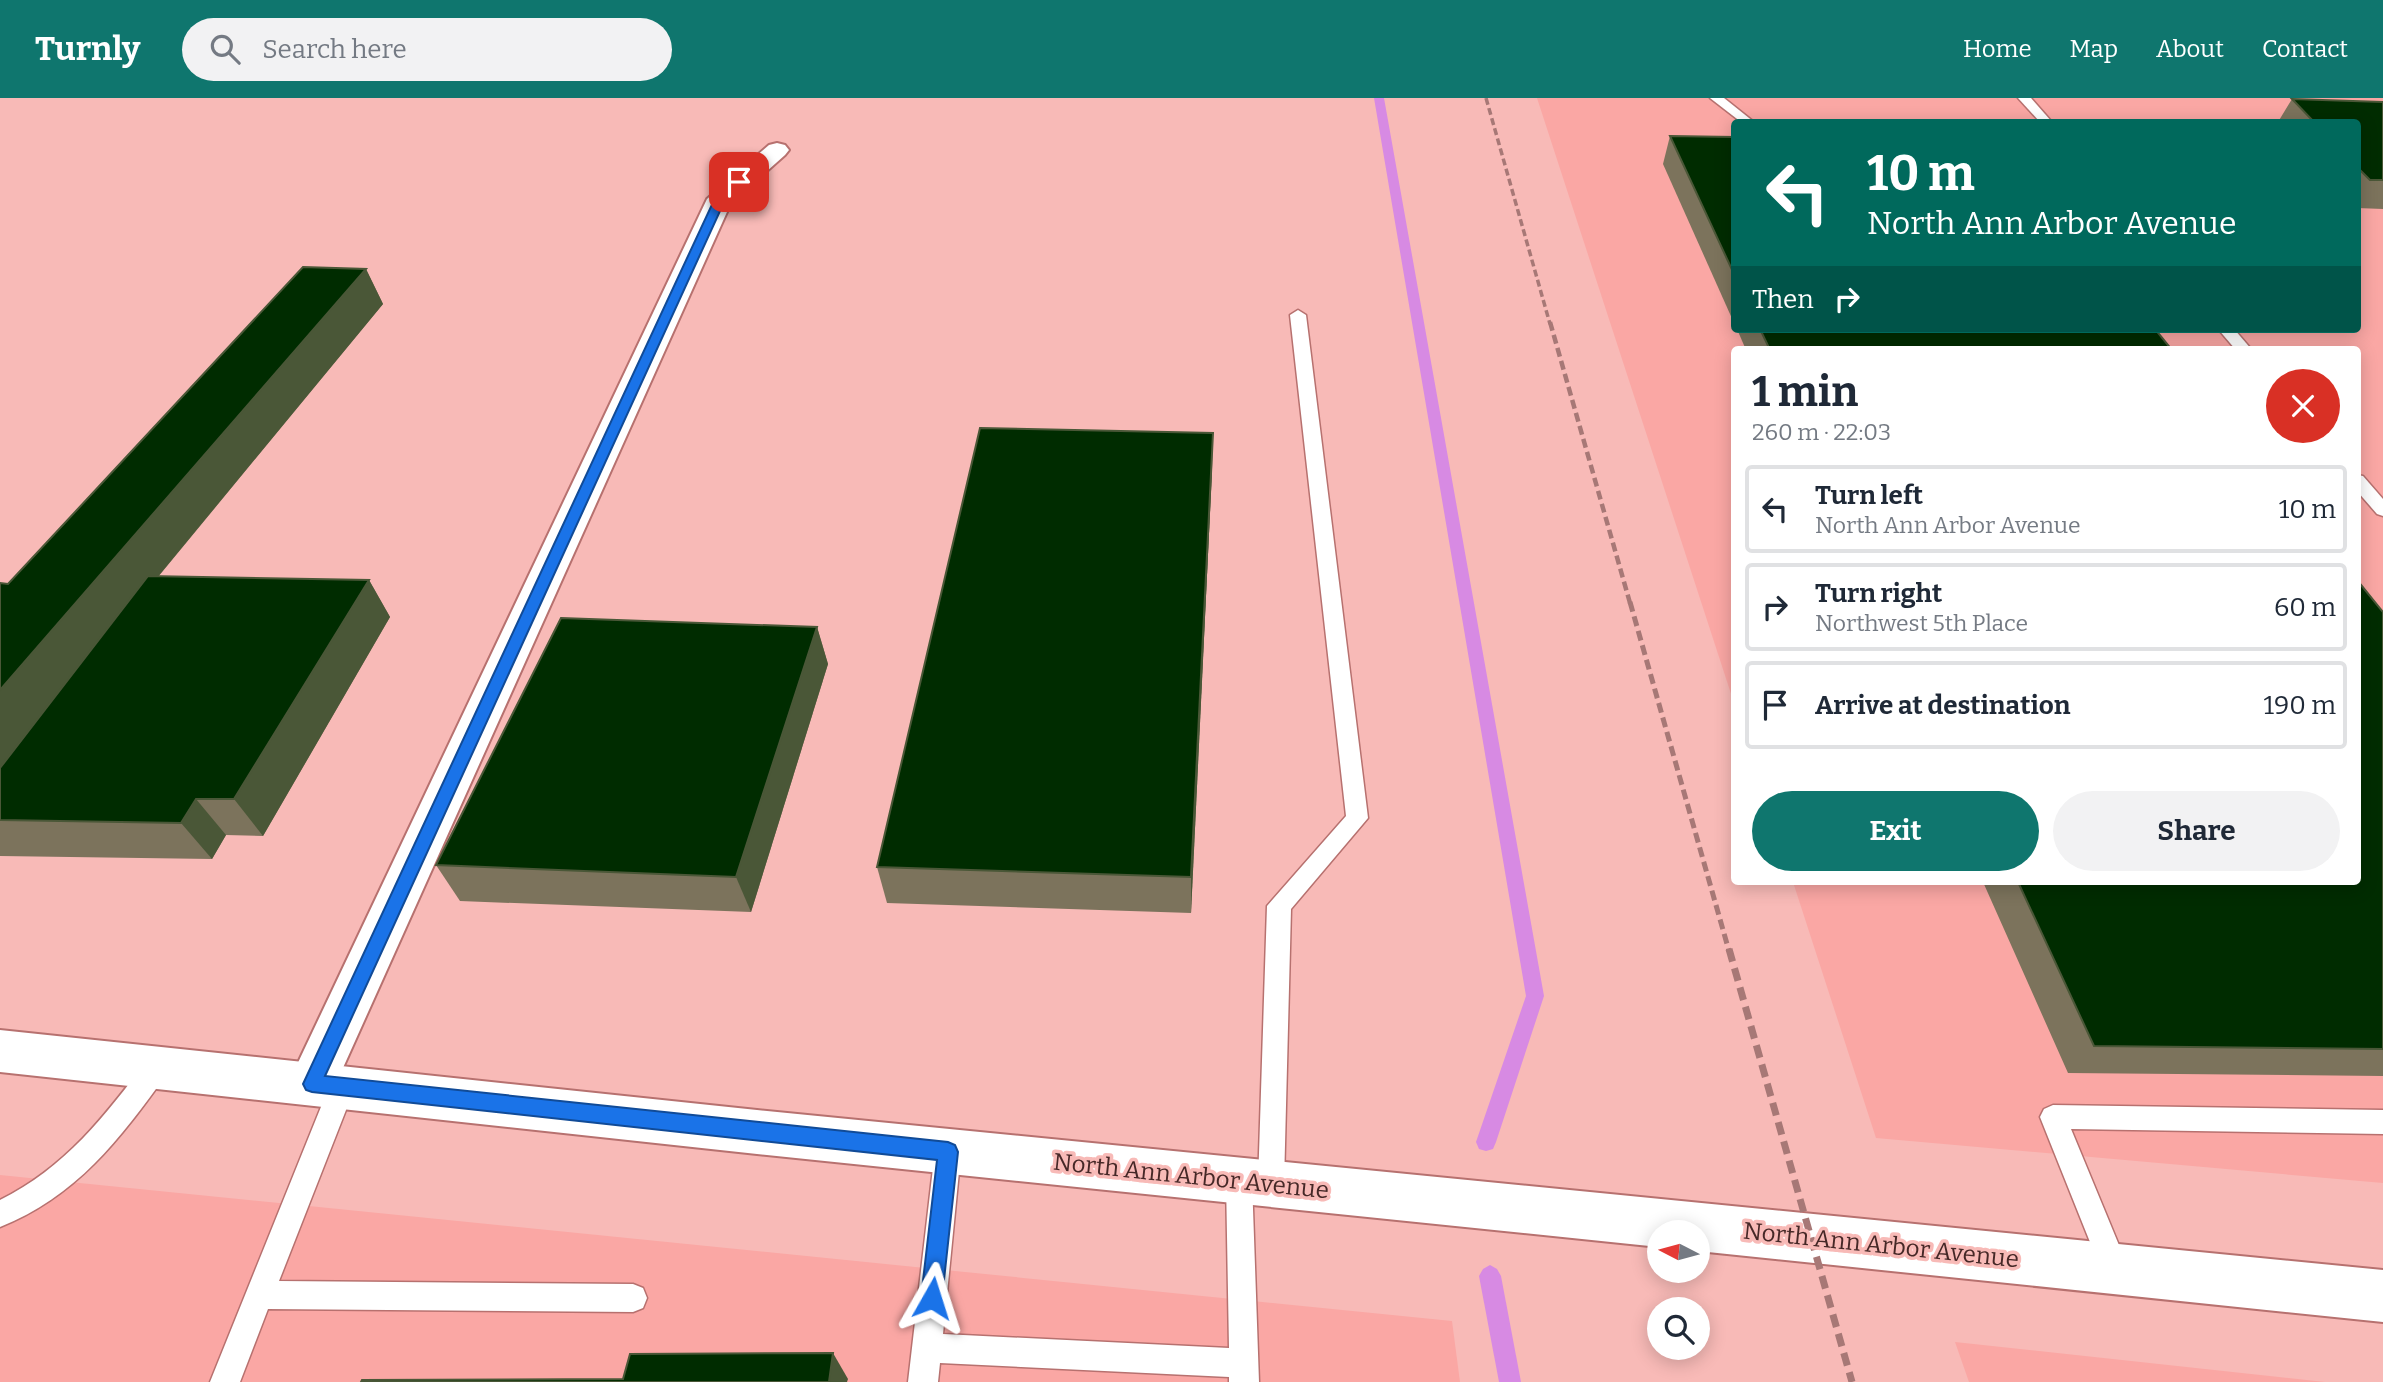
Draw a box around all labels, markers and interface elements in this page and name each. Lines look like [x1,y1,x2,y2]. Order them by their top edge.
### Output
search box [182,18,672,81]
text: Turnly [35,29,140,69]
icon: search [206,30,244,68]
text: Search here [262,34,407,65]
text: Home [1963,35,2032,63]
text: Map [2070,35,2118,63]
text: About [2156,35,2224,63]
text: Contact [2262,35,2348,63]
text: 10 m [1867,144,1975,203]
icon: left [1752,147,1843,238]
pin [709,152,769,212]
icon: arrive [720,163,758,201]
text: North Ann Arbor Avenue [1867,204,2236,242]
icon: right [1828,280,1866,318]
text: Then [1752,284,1814,315]
text: 1 min [1752,367,1858,417]
button: close [2266,369,2340,443]
text: 260 m · 22:03 [1752,418,1891,446]
text: Turn left [1815,480,1923,511]
icon: left [1756,490,1794,528]
text: 10 m [2279,494,2336,525]
text: North Ann Arbor Avenue [1815,511,2081,539]
text: Turn right [1815,578,1942,609]
icon: right [1756,588,1794,626]
text: 60 m [2274,592,2336,623]
text: Northwest 5th Place [1815,609,2028,637]
icon: arrive [1756,686,1794,724]
text: Arrive at destination [1815,690,2070,721]
text: 190 m [2264,690,2336,721]
button: Exit [1752,791,2039,871]
button: Share [2053,791,2340,871]
street label: North Ann Arbor Avenue [1052,1148,1330,1204]
street label: North Ann Arbor Avenue [1742,1217,2020,1273]
north arrow [1647,1220,1710,1283]
map controls [1647,1220,1710,1360]
position arrow [895,1261,969,1335]
button: search [1647,1297,1710,1360]

